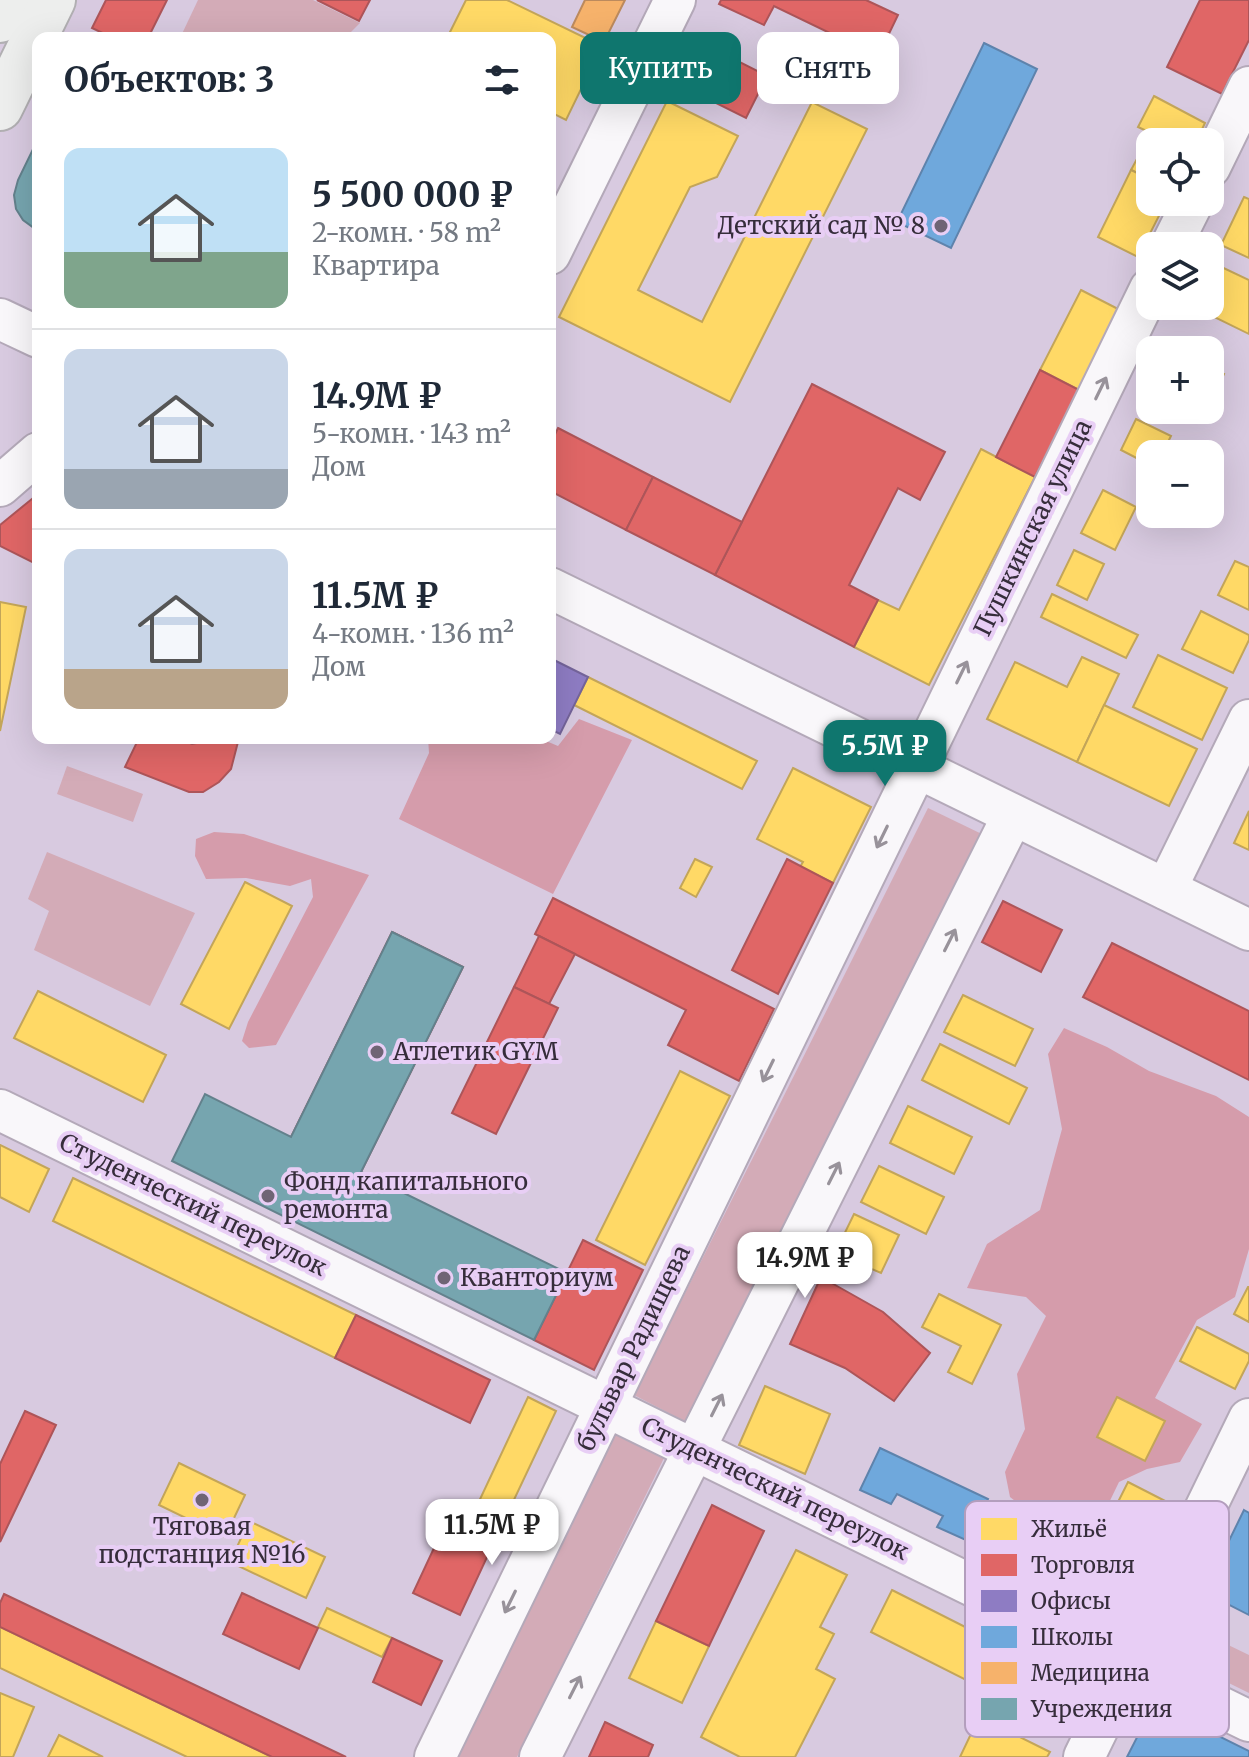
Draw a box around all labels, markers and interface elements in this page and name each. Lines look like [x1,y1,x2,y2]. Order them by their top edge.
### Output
chip: Купить [580,32,741,104]
chip: Снять [757,32,899,104]
icon: filters [480,58,524,102]
text: Объектов: 3 [64,59,274,101]
map controls [1136,128,1224,528]
button: locate [1136,128,1224,216]
text: 5 500 000 ₽ [312,174,513,216]
icon: home [128,180,224,276]
place label: Детский сад № 8 [718,210,925,241]
text: 2-комн. · 58 m² [312,216,501,249]
marker: Детский сад № 8 [932,217,950,235]
button: layers [1136,232,1224,320]
text: Квартира [312,249,440,282]
button: + [1136,336,1224,424]
text: 14.9M ₽ [312,375,442,417]
one-way arrow [1094,376,1110,400]
icon: home [128,381,224,477]
street label: Пушкинская улица [967,414,1099,641]
text: 5-комн. · 143 m² [312,417,511,450]
button: − [1136,440,1224,528]
text: Дом [312,450,366,483]
text: 11.5M ₽ [312,575,439,617]
icon: home [128,581,224,677]
text: 4-комн. · 136 m² [312,617,514,650]
text: Дом [312,650,366,683]
one-way arrow [955,660,970,684]
pin: 5.5M ₽ [820,720,950,788]
text: 5.5M ₽ [841,729,929,762]
one-way arrow [874,825,889,849]
one-way arrow [943,929,959,953]
place label: Атлетик GYM [392,1036,559,1067]
marker: Атлетик GYM [368,1043,386,1061]
one-way arrow [760,1059,775,1082]
street label: Студенческий переулок [54,1126,332,1283]
one-way arrow [826,1161,842,1185]
place label: Фонд капитального ремонта [284,1166,528,1225]
marker: Фонд капитального ремонта [259,1187,277,1205]
pin: 14.9M ₽ [731,1232,879,1300]
street label: бульвар Радищева [570,1240,697,1456]
text: 14.9M ₽ [755,1241,855,1274]
place label: Кванториум [460,1262,614,1293]
marker: Кванториум [435,1269,453,1287]
one-way arrow [710,1393,725,1417]
street label: Студенческий переулок [636,1410,914,1567]
marker: Тяговая подстанция №16 [193,1491,211,1509]
pin: 11.5M ₽ [418,1499,566,1567]
legend [965,1501,1229,1737]
text: 11.5M ₽ [444,1508,540,1541]
place label: Тяговая подстанция №16 [99,1511,305,1570]
text: Жильё [1031,1515,1107,1543]
text: Торговля [1031,1551,1135,1579]
text: Офисы [1031,1587,1111,1615]
one-way arrow [502,1590,517,1614]
text: Школы [1031,1623,1113,1651]
text: Медицина [1031,1659,1150,1687]
one-way arrow [568,1676,583,1700]
text: Учреждения [1030,1695,1172,1723]

